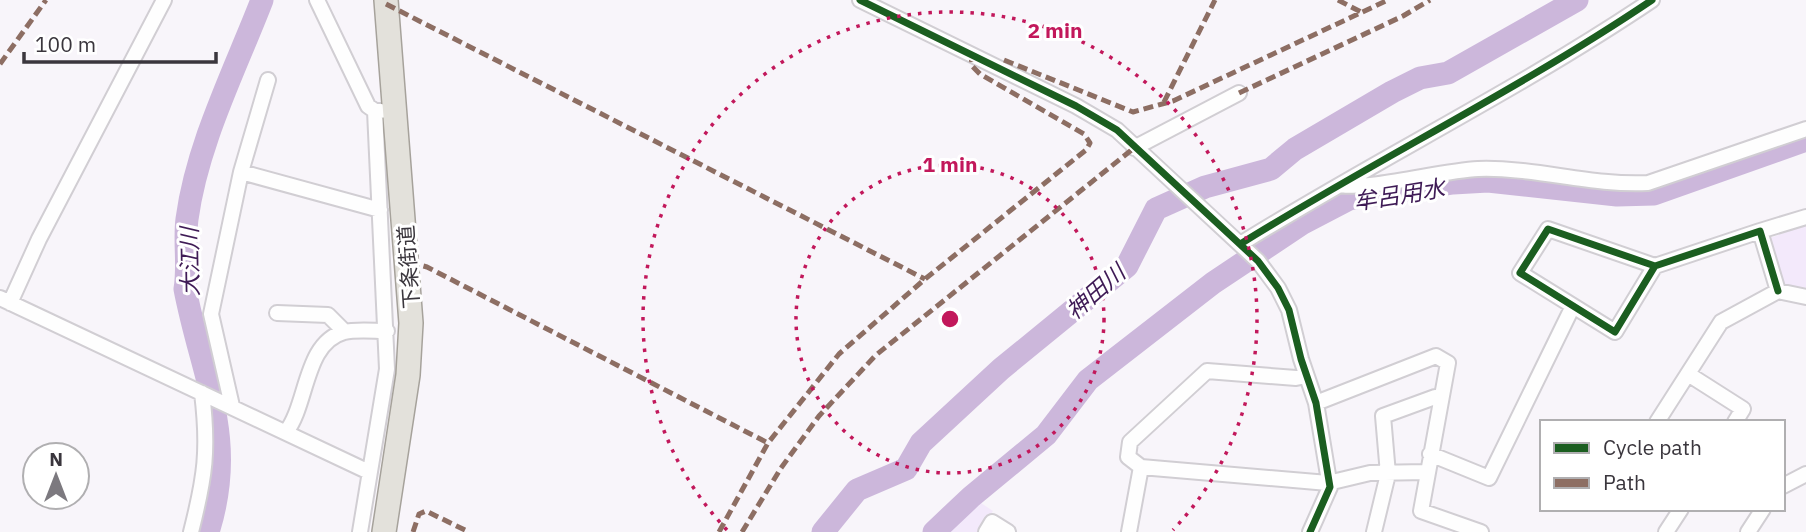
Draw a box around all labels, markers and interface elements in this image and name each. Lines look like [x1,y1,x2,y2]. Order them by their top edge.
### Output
text: 2 min [1028,16,1082,44]
scale bar [24,21,217,65]
text: 100 m [35,30,96,58]
text: 1 min [923,150,977,178]
water label: 牟呂用水 [1351,172,1450,216]
water label: 大江川 [173,224,205,297]
street label: 下条街道 [391,224,425,310]
water label: 神田川 [1059,255,1133,325]
centre of rings [938,307,962,331]
legend [1540,420,1785,511]
text: Cycle path [1603,433,1702,461]
north arrow [21,441,91,511]
text: N [49,447,63,471]
text: Path [1603,468,1646,496]

